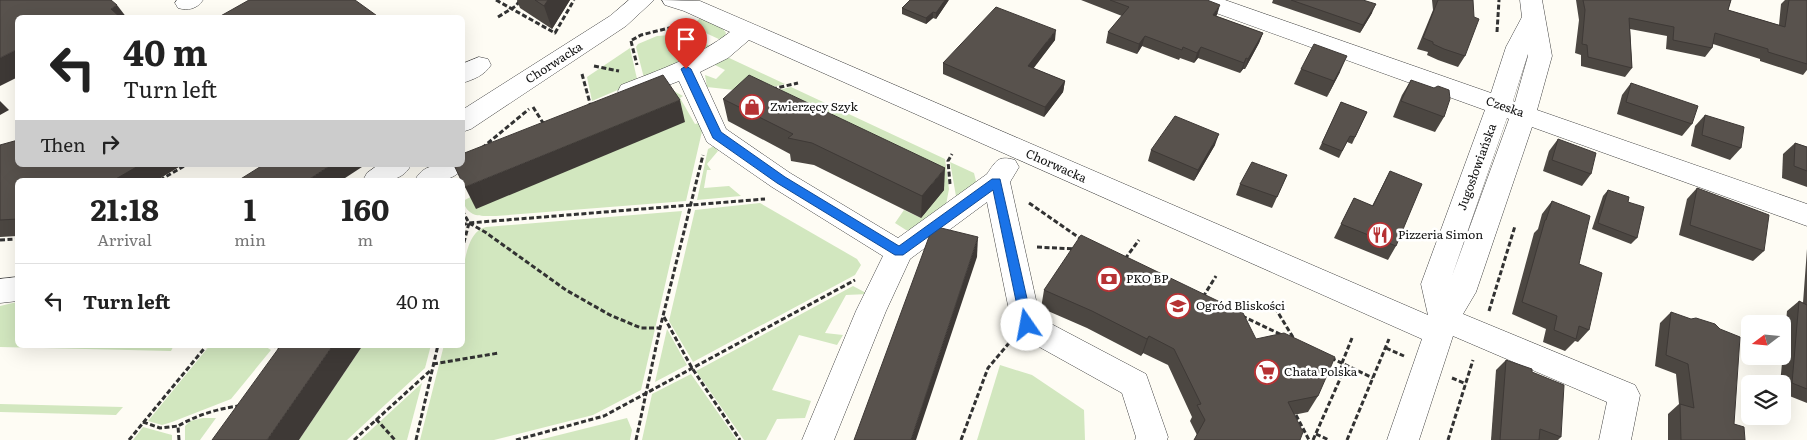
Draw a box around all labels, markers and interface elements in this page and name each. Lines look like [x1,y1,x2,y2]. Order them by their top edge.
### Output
pin [665,18,707,69]
text: 40 m [123,25,208,77]
icon: arrive [672,25,700,53]
icon: left [40,35,105,100]
street label: Chorwacka [521,37,586,87]
text: Turn left [123,72,217,105]
street label: Czeska [1484,91,1527,121]
shop icon: Zwierzęcy Szyk [739,94,765,120]
place label: Zwierzęcy Szyk [770,97,858,115]
street label: Jugosłowiańska [1452,120,1500,213]
text: Then [40,130,86,158]
icon: right [96,130,124,158]
street label: Chorwacka [1023,144,1090,187]
text: 21:18 [90,186,159,230]
text: 1 [244,186,256,230]
text: 160 [341,186,390,230]
restaurant icon: Pizzeria Simon [1367,222,1393,248]
place label: Pizzeria Simon [1398,225,1483,243]
text: Arrival [97,227,152,251]
text: min [234,227,266,251]
text: m [358,227,373,251]
bank icon: PKO BP [1096,266,1122,292]
place label: PKO BP [1126,269,1168,287]
icon: left [40,287,68,315]
text: Turn left [83,287,170,315]
text: 40 m [396,287,440,315]
school or university icon: Ogród Bliskości [1165,293,1191,319]
place label: Ogród Bliskości [1196,296,1285,314]
position arrow [1000,298,1052,350]
north arrow [1741,315,1791,365]
map controls [1741,315,1791,425]
supermarket icon: Chata Polska [1254,359,1280,385]
place label: Chata Polska [1284,362,1358,380]
button: layers [1741,375,1791,425]

